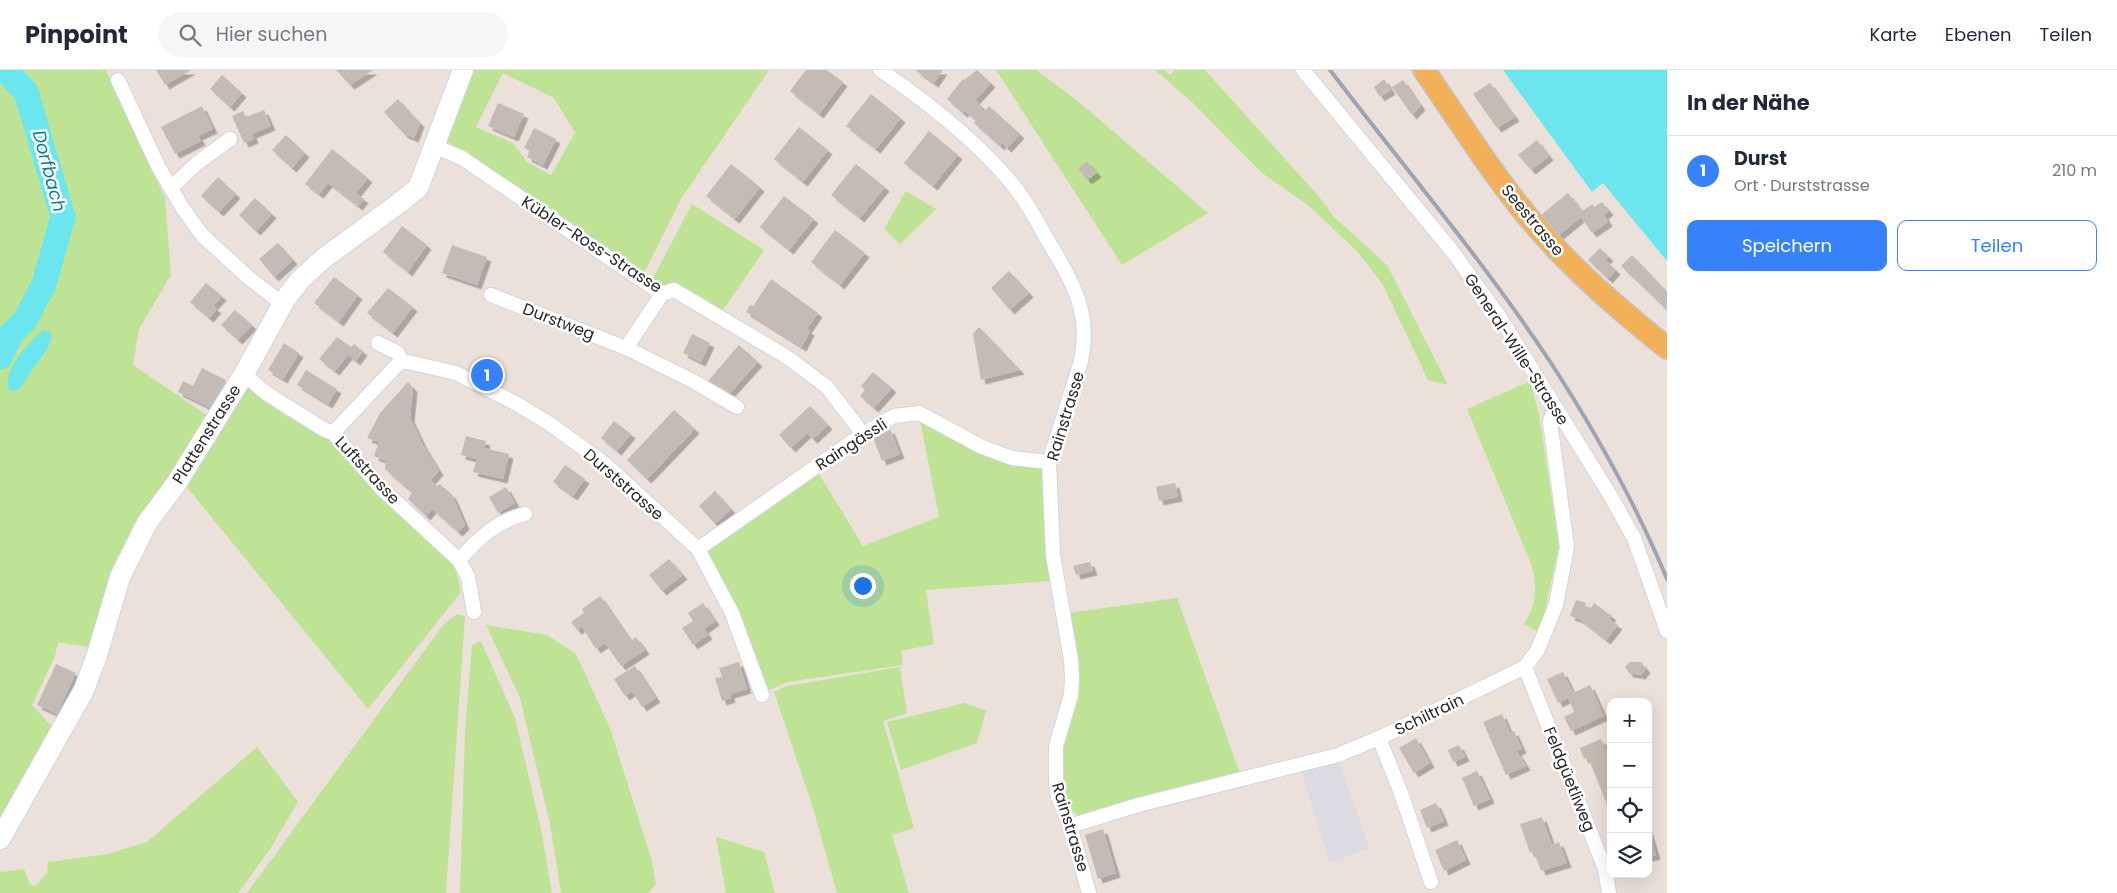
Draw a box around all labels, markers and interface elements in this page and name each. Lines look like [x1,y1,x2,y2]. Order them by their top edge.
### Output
search box [158,12,508,57]
text: Pinpoint [25,18,128,51]
icon: search [176,21,204,49]
text: Hier suchen [216,21,327,48]
text: Karte [1869,22,1917,47]
text: Ebenen [1945,22,2012,47]
text: Teilen [2040,22,2092,47]
text: In der Nähe [1687,88,1810,117]
water label: Dorfbach [27,127,72,215]
text: Durst [1734,145,1787,172]
text: 1 [1700,159,1706,182]
text: 210 m [2052,159,2097,182]
text: Ort · Durststrasse [1734,174,1870,197]
street label: Seestrasse [1496,180,1569,261]
street label: Kübler-Ross-Strasse [517,190,667,299]
button: Speichern [1687,220,1887,271]
button: Teilen [1897,220,2097,271]
street label: General-Wille-Strasse [1459,269,1574,430]
street label: Durstweg [519,297,598,346]
pin: 1 [471,356,503,394]
street label: Rainstrasse [1041,369,1090,464]
street label: Plattenstrasse [167,380,246,488]
street label: Raingässli [811,413,891,476]
street label: Luftstrasse [330,431,405,510]
street label: Durststrasse [579,443,669,526]
your location [850,573,876,599]
street label: Schiltrain [1391,688,1468,741]
map controls [1607,698,1652,878]
button: + [1607,698,1652,743]
street label: Feldgüetliweg [1538,723,1601,835]
button: − [1607,743,1652,788]
street label: Rainstrasse [1046,780,1095,875]
button: locate [1607,788,1652,833]
button: layers [1607,833,1652,878]

